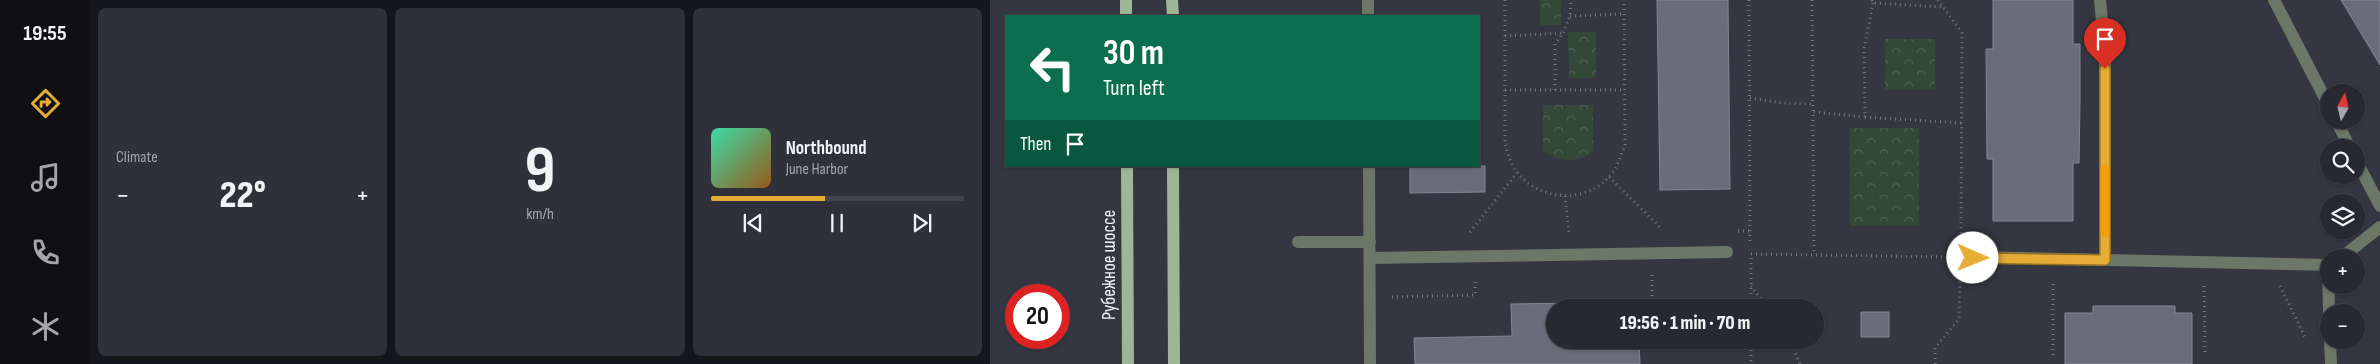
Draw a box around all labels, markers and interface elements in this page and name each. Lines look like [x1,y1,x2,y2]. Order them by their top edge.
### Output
pin [2084,18,2126,69]
text: 19:55 [23,20,67,47]
icon: arrive [2091,25,2119,53]
text: 30 m [1103,32,1164,75]
icon: left [1020,35,1085,100]
text: Turn left [1103,75,1165,102]
north arrow [2320,84,2365,129]
map controls [2320,84,2365,349]
icon: directions [28,86,63,121]
icon: arrive [1061,130,1089,158]
text: 9 [525,133,555,211]
text: Then [1020,133,1051,156]
text: Northbound [786,137,867,160]
button: search [2320,139,2365,184]
text: Climate [116,148,158,167]
icon: music [28,160,63,195]
text: June Harbor [786,160,848,179]
text: 22° [219,173,266,218]
text: − [116,179,130,212]
text: + [356,179,369,212]
button: layers [2320,194,2365,239]
text: km/h [526,205,554,224]
icon: previous [739,209,767,237]
icon: pause [823,209,851,237]
icon: next [908,209,936,237]
street label: Рубежное шоссе [1098,210,1121,320]
position arrow [1946,231,1998,283]
icon: phone [28,235,63,270]
button: + [2320,249,2365,294]
speed limit sign: 20 [1005,284,1070,349]
button: − [2320,304,2365,349]
icon: climate [28,309,63,344]
text: 19:56 · 1 min · 70 m [1620,312,1750,335]

